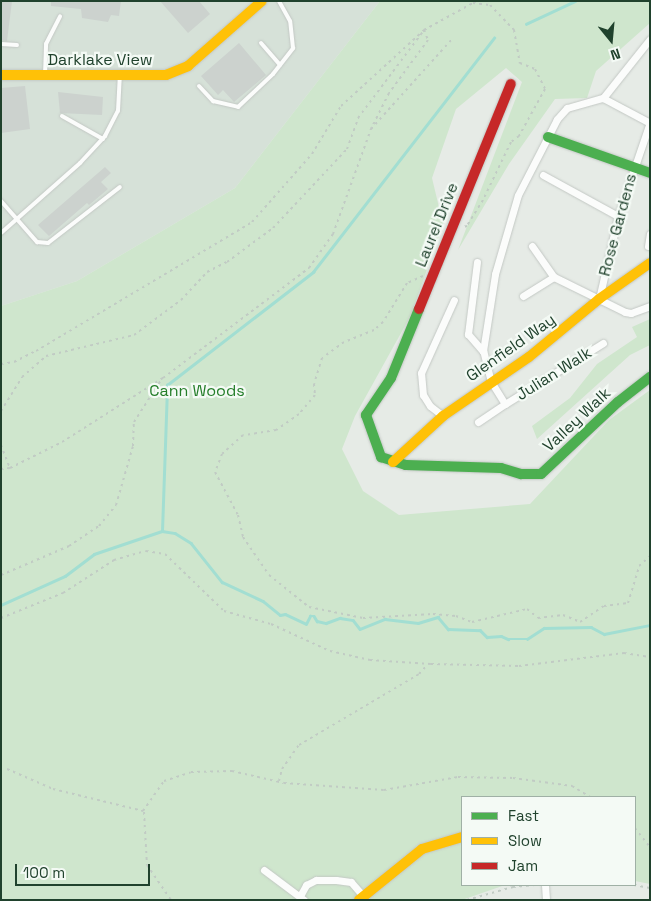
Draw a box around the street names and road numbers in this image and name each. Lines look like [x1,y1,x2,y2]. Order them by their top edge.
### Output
street label: Darklake View [47,50,153,70]
street label: Rose Gardens [595,172,641,278]
street label: Laurel Drive [411,180,463,270]
street label: Glenfield Way [463,310,559,386]
street label: Julian Walk [513,343,595,405]
street label: Valley Walk [539,384,615,456]

